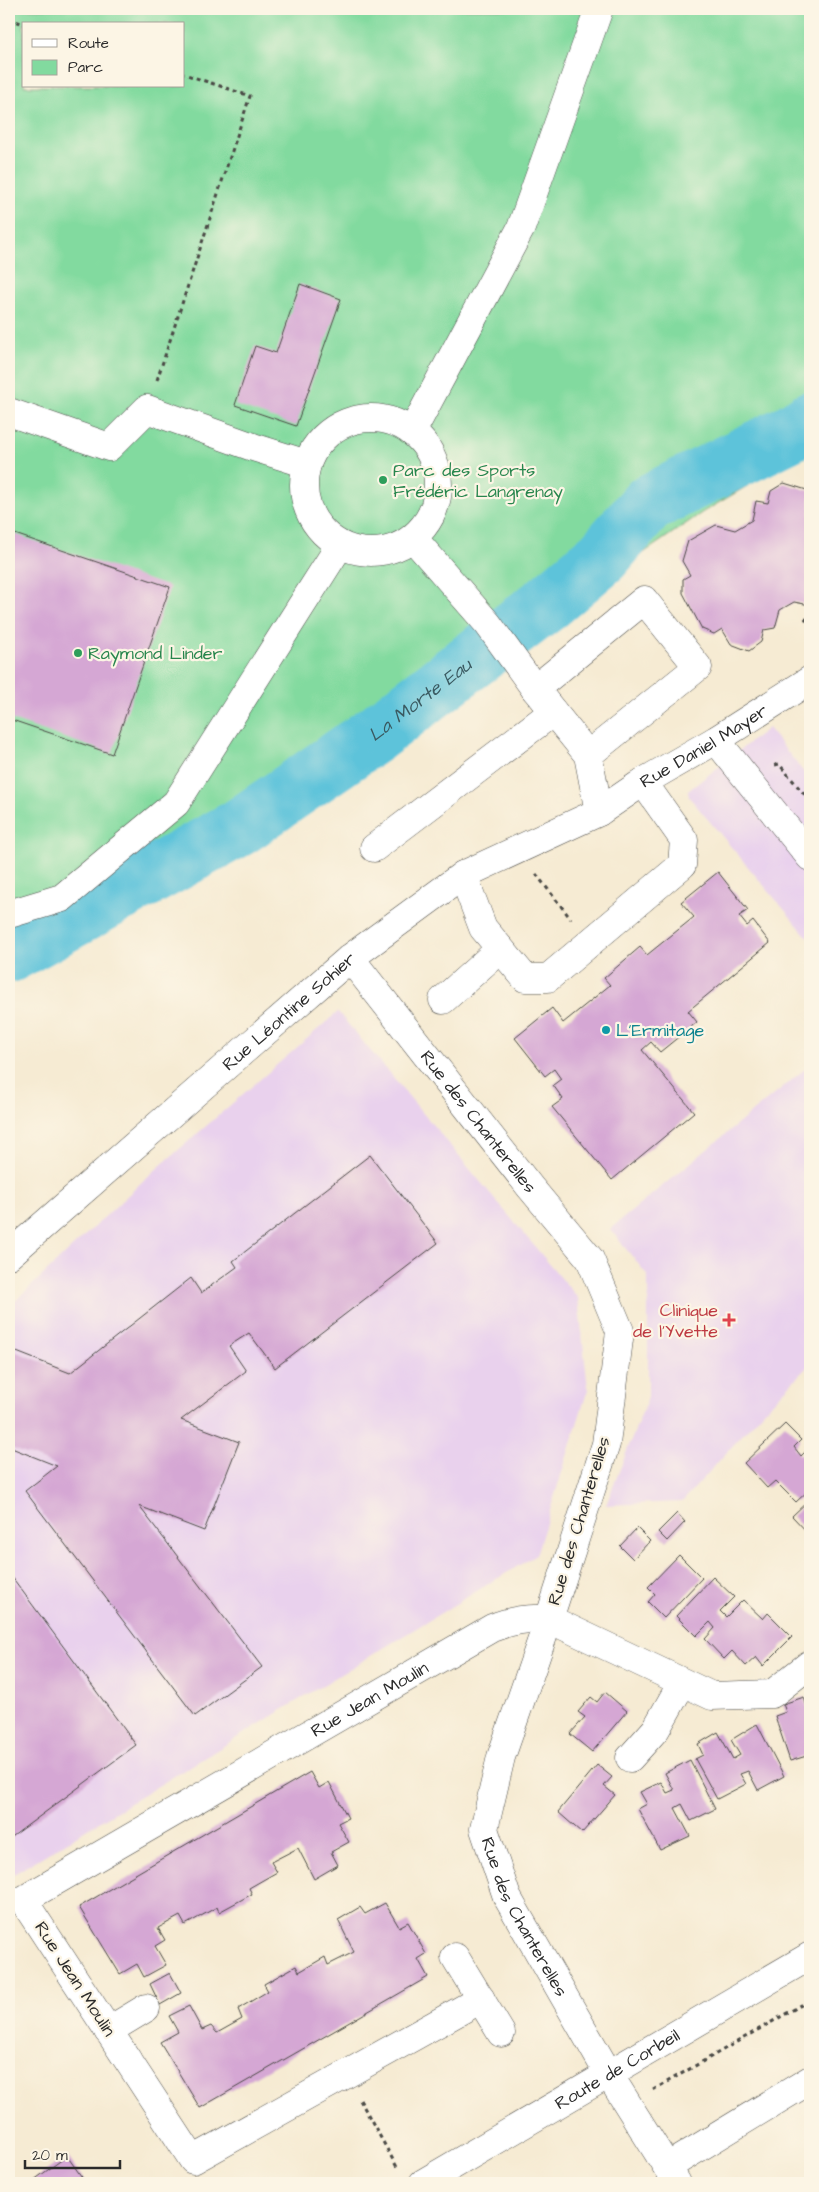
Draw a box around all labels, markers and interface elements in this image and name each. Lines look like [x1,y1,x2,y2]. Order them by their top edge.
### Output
legend [22,22,185,88]
text: Route [68,33,109,54]
text: Parc [68,57,103,78]
place label: Parc des Sports Frédéric Langrenay [393,458,563,505]
marker: Parc des Sports Frédéric Langrenay [377,474,389,486]
place label: Raymond Linder [88,641,223,667]
marker: Raymond Linder [72,647,84,659]
water label: La Morte Eau [363,651,478,748]
street label: Rue Daniel Mayer [635,698,772,794]
street label: Rue Léontine Sohier [217,946,361,1076]
place label: L'Ermitage [616,1018,704,1044]
marker: L'Ermitage [600,1024,612,1036]
street label: Rue des Chanterelles [415,1045,543,1198]
place label: Clinique de l'Yvette [633,1298,718,1344]
marker: Clinique de l'Yvette [722,1313,736,1327]
street label: Rue des Chanterelles [541,1434,617,1608]
street label: Rue Jean Moulin [306,1655,433,1743]
street label: Rue des Chanterelles [475,1834,574,2001]
street label: Rue Jean Moulin [28,1917,122,2041]
street label: Route de Corbeil [550,2023,684,2116]
scale bar [25,2137,120,2169]
text: 20 m [32,2145,68,2166]

